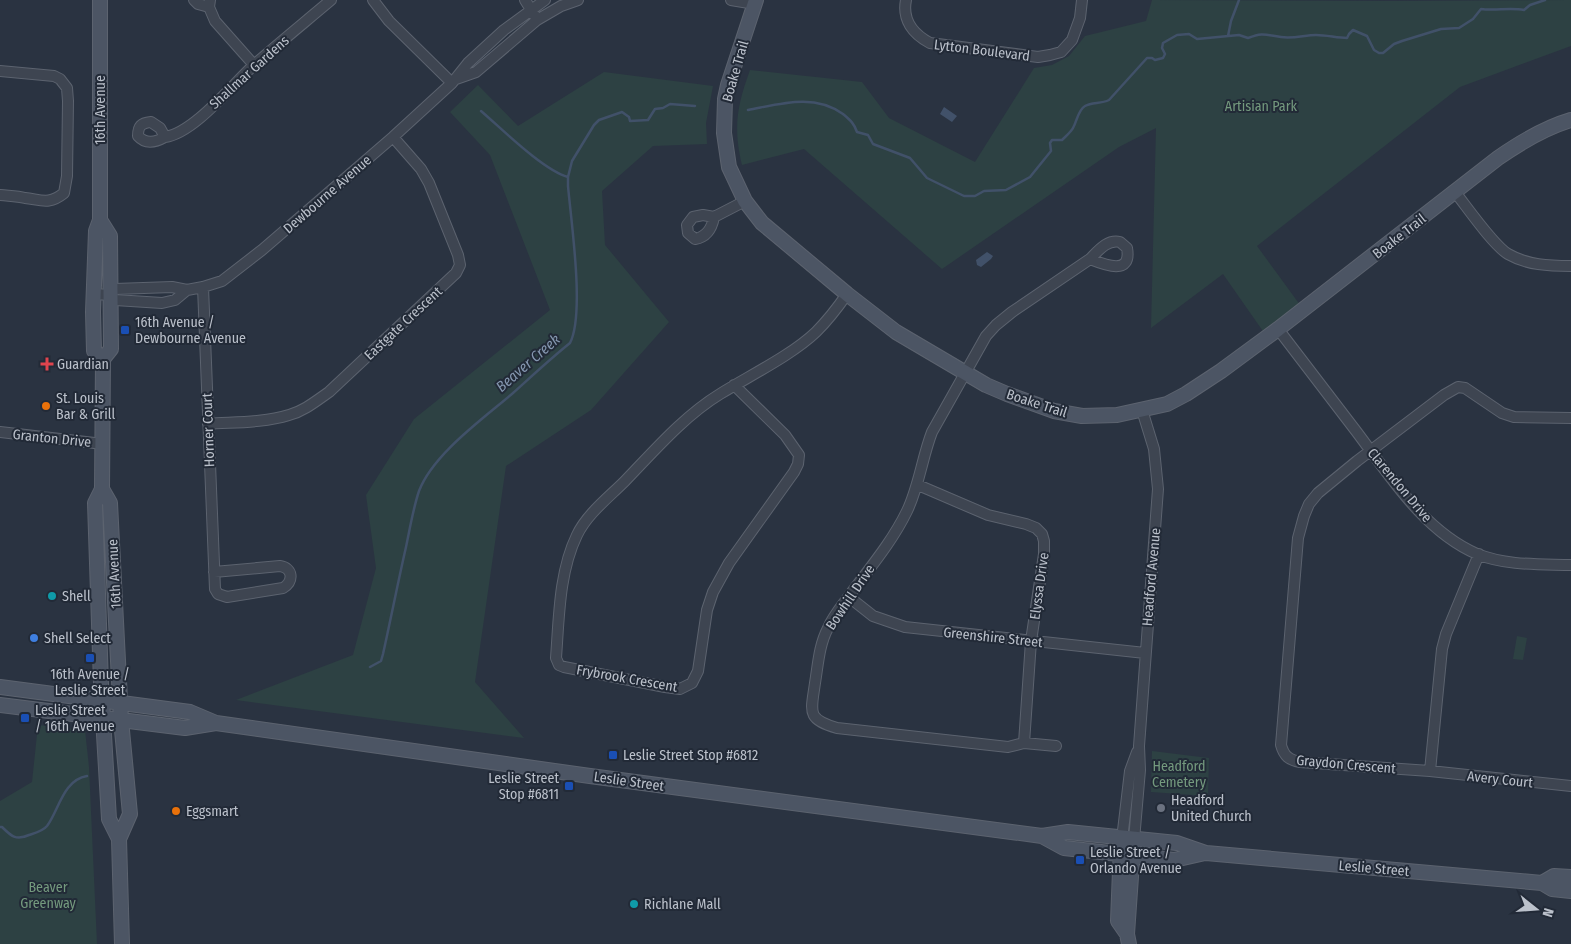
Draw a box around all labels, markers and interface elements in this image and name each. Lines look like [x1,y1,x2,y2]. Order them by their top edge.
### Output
street label: Shallmar Gardens [206,32,293,113]
street label: Lytton Boulevard [933,36,1031,65]
street label: Boake Trail [719,38,752,104]
street label: 16th Avenue [92,75,109,145]
park label: Artisian Park [1225,98,1298,115]
street label: Dewbourne Avenue [280,152,375,237]
street label: Boake Trail [1369,210,1430,262]
street label: Eastgate Crescent [361,283,446,364]
place label: 16th Avenue / Dewbourne Avenue [135,314,246,347]
marker: 16th Avenue / Dewbourne Avenue [119,324,131,336]
water label: Beaver Creek [492,330,564,396]
place label: Guardian [57,356,109,373]
marker: Guardian [41,358,53,370]
street label: Boake Trail [1004,386,1070,421]
place label: St. Louis Bar & Grill [56,390,115,423]
street label: Horner Court [199,392,218,467]
marker: St. Louis Bar & Grill [40,400,52,412]
street label: Granton Drive [12,426,92,451]
street label: Clarendon Drive [1364,445,1436,526]
street label: Headford Avenue [1139,527,1164,627]
street label: 16th Avenue [104,539,125,609]
street label: Elyssa Drive [1026,551,1053,621]
street label: Bowhill Drive [822,561,879,633]
place label: Shell [62,588,91,605]
marker: Shell [46,590,58,602]
street label: Greenshire Street [942,624,1044,651]
place label: Shell Select [44,630,111,647]
marker: Shell Select [28,632,40,644]
marker: 16th Avenue / Leslie Street [84,652,96,664]
street label: Frybrook Crescent [575,661,679,696]
place label: 16th Avenue / Leslie Street [50,666,130,699]
place label: Leslie Street / 16th Avenue [35,702,115,735]
marker: Leslie Street / 16th Avenue [19,712,31,724]
place label: Leslie Street Stop #6812 [623,747,758,764]
marker: Leslie Street Stop #6812 [607,749,619,761]
street label: Graydon Crescent [1296,752,1397,777]
park label: Headford Cemetery [1152,758,1207,791]
street label: Leslie Street [593,768,666,795]
street label: Avery Court [1466,768,1534,791]
place label: Leslie Street Stop #6811 [488,770,559,803]
marker: Leslie Street Stop #6811 [563,780,575,792]
place label: Headford United Church [1171,792,1252,825]
marker: Headford United Church [1155,802,1167,814]
place label: Eggsmart [186,803,239,820]
marker: Eggsmart [170,805,182,817]
place label: Leslie Street / Orlando Avenue [1090,844,1182,877]
marker: Leslie Street / Orlando Avenue [1074,854,1086,866]
street label: Leslie Street [1338,857,1410,880]
park label: Beaver Greenway [20,879,77,912]
north arrow [1511,884,1561,934]
place label: Richlane Mall [644,896,721,913]
marker: Richlane Mall [628,898,640,910]
text: N [1539,906,1557,919]

